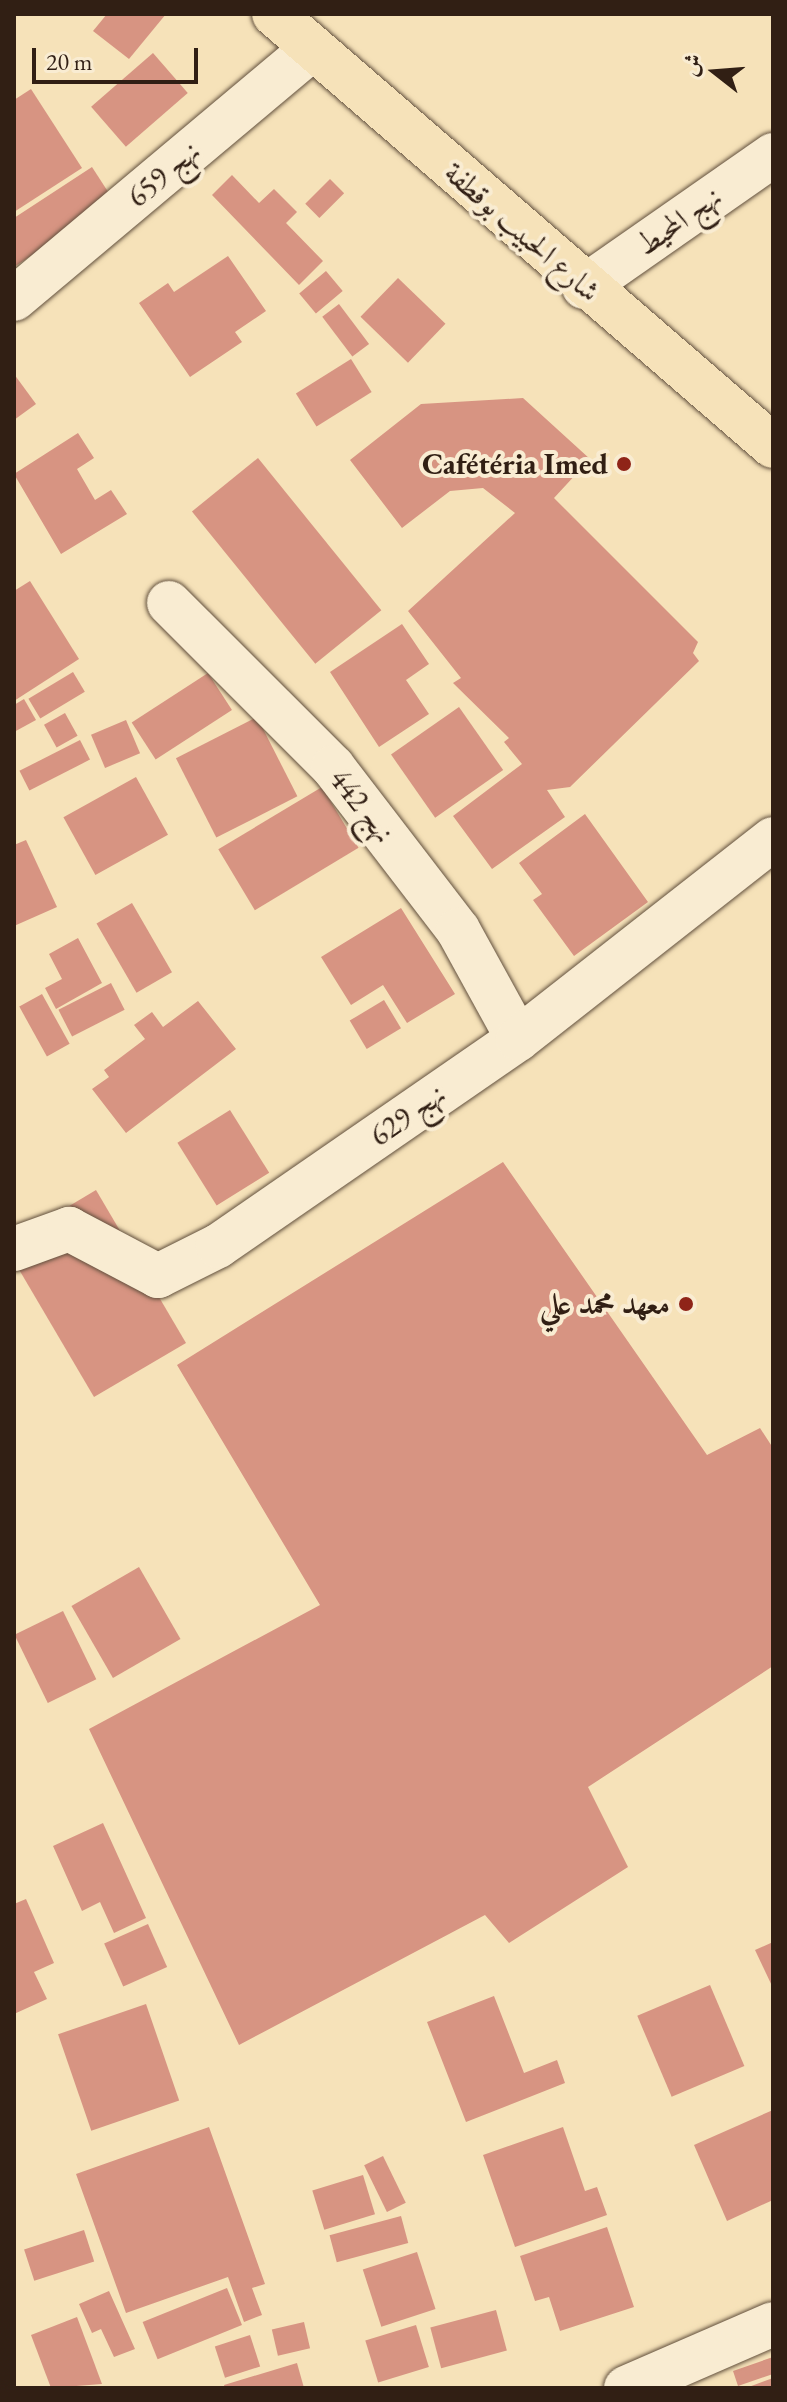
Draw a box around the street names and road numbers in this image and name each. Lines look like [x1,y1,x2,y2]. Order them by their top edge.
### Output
street label: نهج 659 [120,133,208,215]
street label: شارع الحبيب بوقطفة [437,155,607,309]
street label: نهج المحيط [629,179,729,263]
street label: نهج 442 [322,762,402,850]
street label: نهج 629 [363,1076,453,1154]

